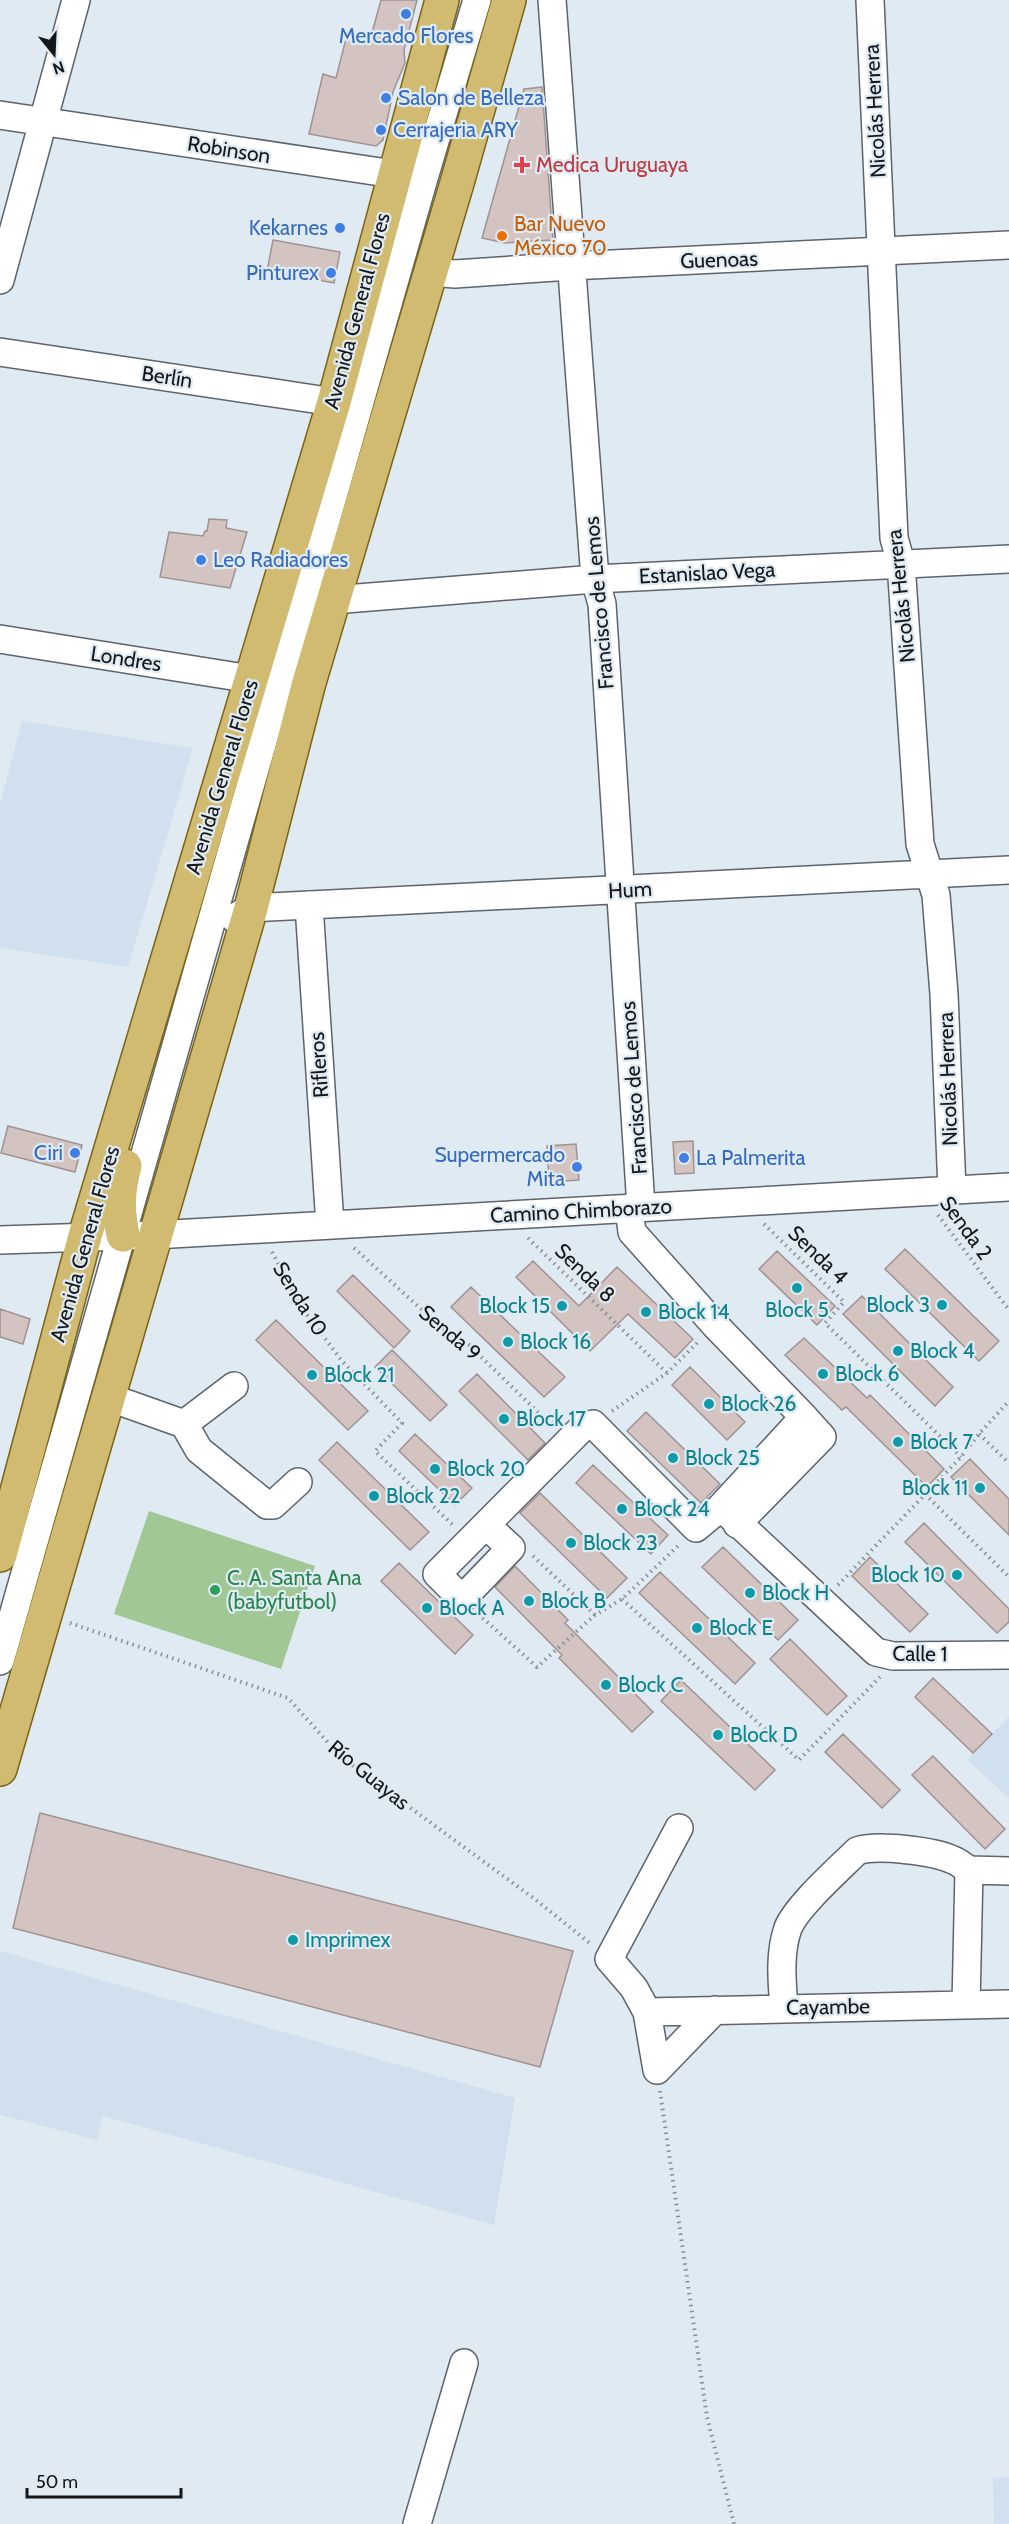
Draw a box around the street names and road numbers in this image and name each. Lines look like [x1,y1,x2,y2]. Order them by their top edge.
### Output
street label: Nicolás Herrera [859,43,890,179]
street label: Robinson [186,131,272,168]
street label: Avenida General Flores [318,210,395,412]
street label: Guenoas [680,246,759,273]
street label: Berlín [140,360,194,393]
street label: Francisco de Lemos [578,515,619,691]
street label: Nicolás Herrera [881,528,920,664]
street label: Estanislao Vega [638,556,776,589]
street label: Londres [89,641,163,676]
street label: Avenida General Flores [180,676,263,877]
street label: Hum [607,876,653,903]
street label: Francisco de Lemos [615,1000,652,1175]
street label: Nicolás Herrera [933,1012,962,1146]
street label: Rifleros [304,1031,333,1099]
street label: Avenida General Flores [45,1143,125,1345]
street label: Senda 2 [935,1191,998,1264]
street label: Camino Chimborazo [489,1193,673,1228]
street label: Senda 4 [783,1220,853,1289]
street label: Senda 8 [550,1238,621,1307]
street label: Senda 10 [268,1257,333,1340]
street label: Senda 9 [414,1300,486,1366]
street label: Calle 1 [892,1641,948,1666]
street label: Río Guayas [324,1734,415,1815]
street label: Cayambe [786,1993,870,2020]

